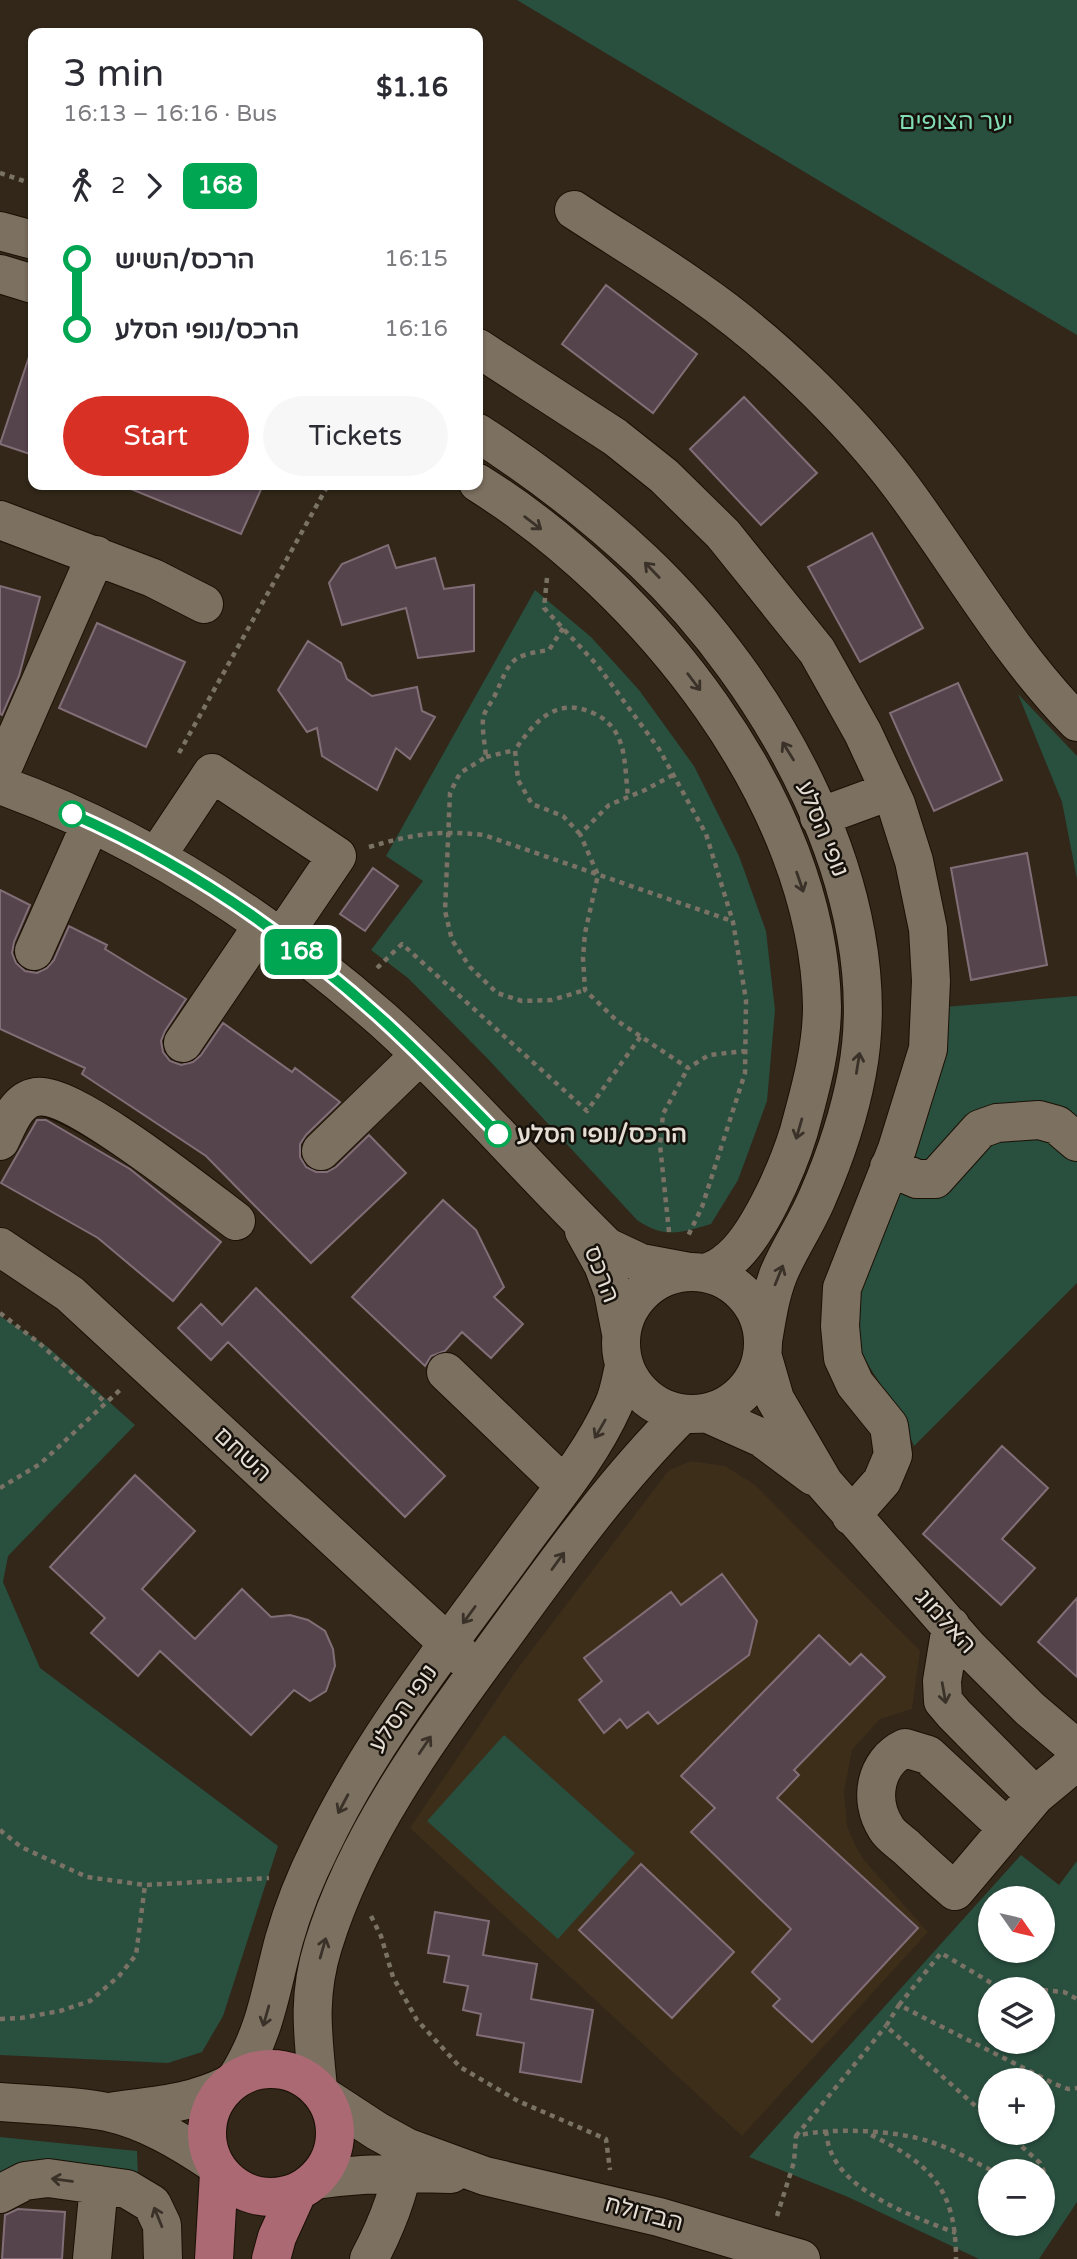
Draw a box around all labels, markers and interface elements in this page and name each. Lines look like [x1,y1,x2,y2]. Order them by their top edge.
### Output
text: 3 min [63,51,164,97]
text: $1.16 [376,72,448,103]
text: 16:13 – 16:16 · Bus [63,100,277,128]
park label: יער הצופים [899,107,1013,136]
icon: walk [63,167,101,205]
icon: forward [135,167,173,205]
text: 168 [197,171,243,200]
text: 2 [111,172,125,200]
text: הרכס/השיש [115,244,254,275]
text: 16:15 [384,245,448,273]
text: הרכס/נופי הסלע [115,314,299,345]
text: 16:16 [384,315,448,343]
button: Start [63,396,249,476]
button: Tickets [263,396,448,476]
one-way arrow [523,515,542,530]
one-way arrow [644,562,661,579]
one-way arrow [686,673,701,691]
one-way arrow [781,742,795,762]
street label: נופי הסלע [790,777,855,881]
unlabelled marker [59,801,85,827]
one-way arrow [795,871,807,893]
line badge: 168 [261,929,341,975]
text: 168 [278,937,324,966]
one-way arrow [852,1052,865,1075]
one-way arrow [791,1118,804,1140]
place label: הרכס/נופי הסלע [517,1120,687,1149]
marker: הרכס/נופי הסלע [485,1121,511,1147]
street label: הרכס [578,1242,626,1307]
one-way arrow [774,1265,787,1286]
one-way arrow [593,1419,607,1439]
street label: השחם [208,1421,277,1488]
one-way arrow [551,1552,565,1571]
street label: האלמוג [909,1583,982,1660]
one-way arrow [462,1605,477,1624]
street label: נופי הסלע [363,1659,444,1758]
one-way arrow [938,1681,951,1704]
one-way arrow [418,1736,432,1755]
one-way arrow [336,1793,350,1813]
north arrow [978,1886,1055,1964]
map controls [978,1886,1055,2236]
one-way arrow [318,1937,331,1959]
button: layers [978,1977,1055,2054]
one-way arrow [258,2005,271,2027]
button: + [978,2068,1055,2145]
button: − [978,2159,1055,2236]
one-way arrow [51,2173,74,2186]
street label: הבדולח [601,2189,687,2238]
one-way arrow [150,2206,163,2228]

